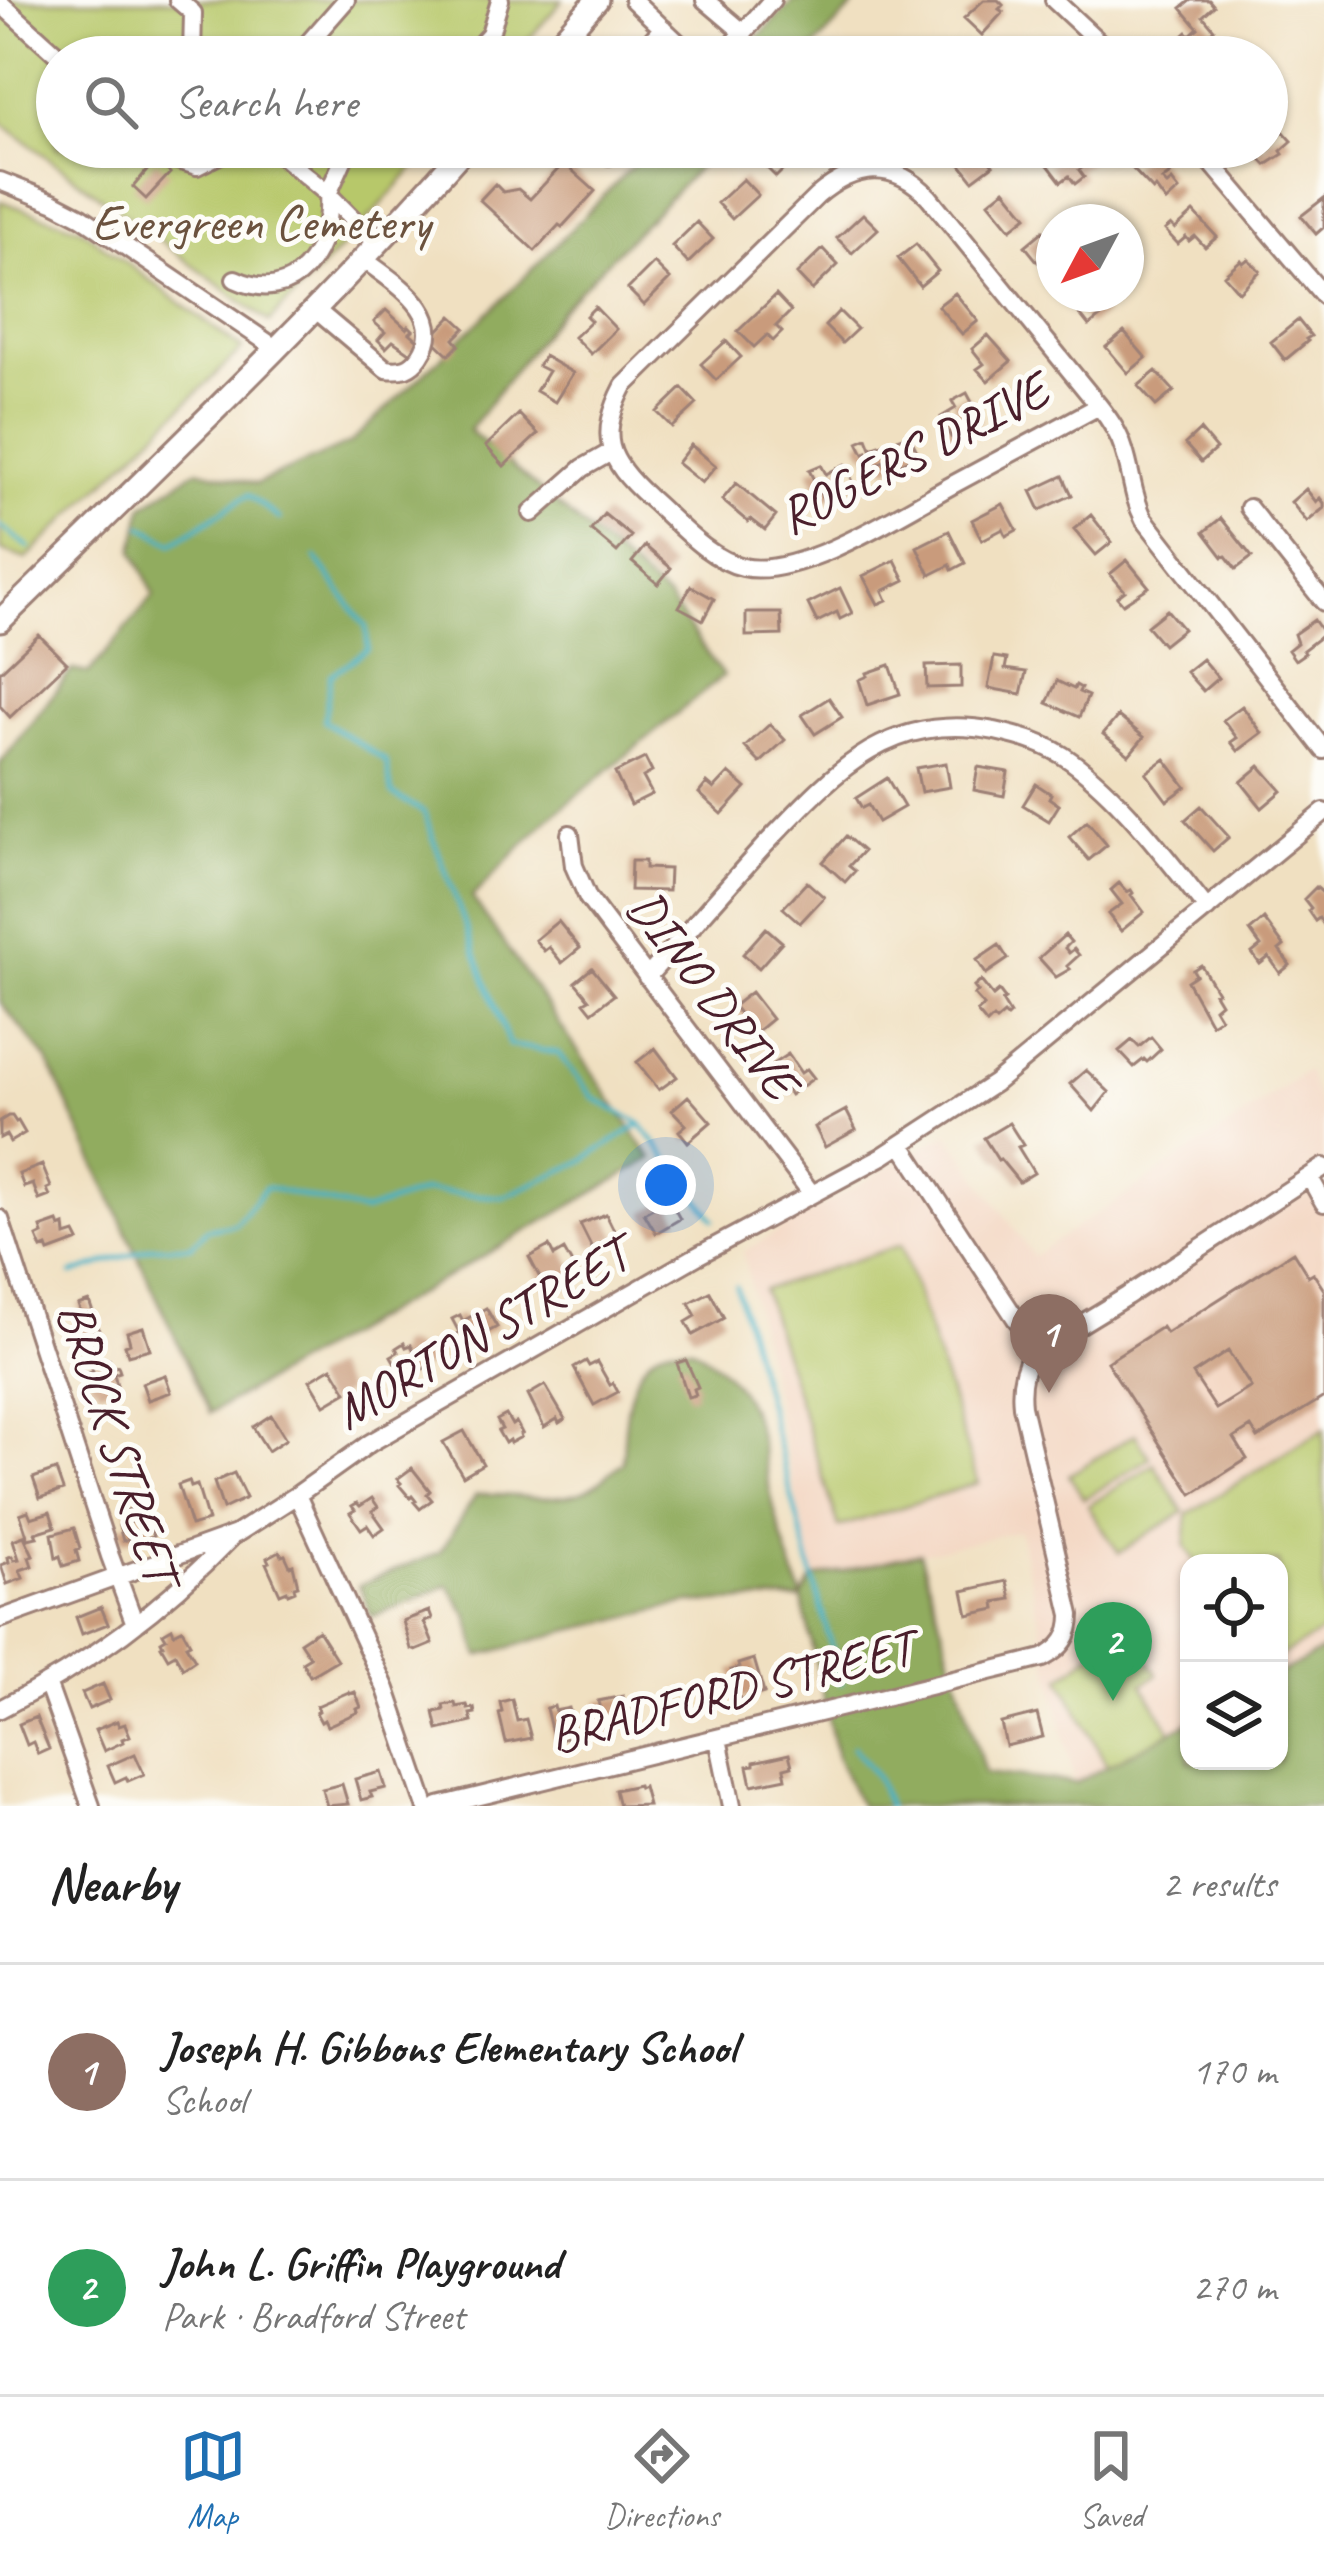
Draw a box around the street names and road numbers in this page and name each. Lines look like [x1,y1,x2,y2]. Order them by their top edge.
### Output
street label: ROGERS DRIVE [768,355,1064,548]
street label: DINO DRIVE [614,877,816,1116]
street label: MORTON STREET [322,1217,650,1443]
street label: BROCK STREET [43,1294,197,1601]
street label: BRADFORD STREET [543,1613,929,1767]

